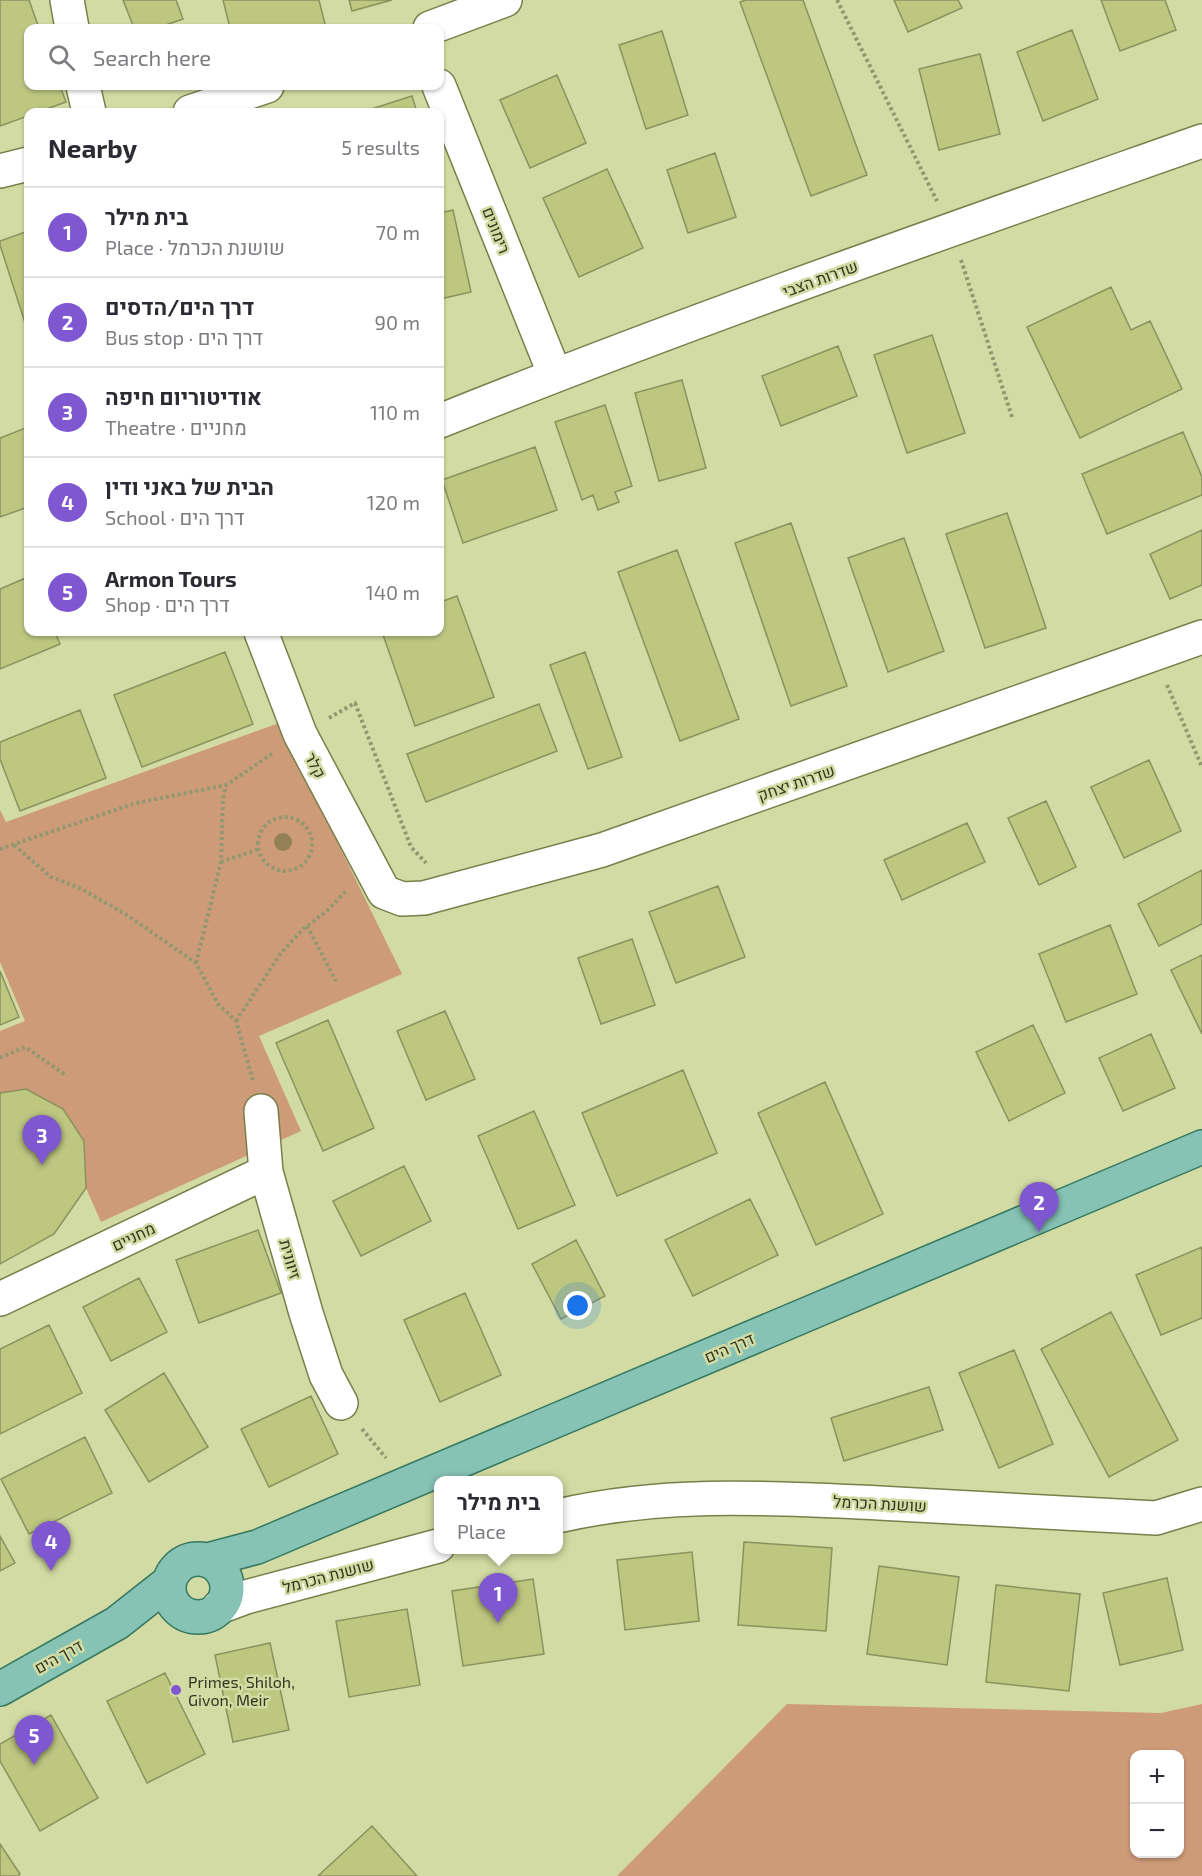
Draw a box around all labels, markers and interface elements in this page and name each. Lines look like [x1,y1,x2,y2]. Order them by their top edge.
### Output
search box [24,24,444,90]
icon: search [45,41,78,74]
text: Search here [93,44,211,70]
text: Nearby [48,132,137,163]
text: 5 results [341,135,420,159]
text: בית מילר [105,203,188,229]
street label: רימונים [479,204,515,256]
text: 1 [63,220,72,244]
text: 70 m [376,220,420,244]
text: Place · שושנת הכרמל [105,235,285,259]
street label: שדרות הצבי [780,256,860,300]
text: דרך הים/הדסים [105,293,254,319]
text: 2 [62,310,73,334]
text: 90 m [375,310,420,334]
text: Bus stop · דרך הים [105,325,263,349]
text: אודיטוריום חיפה [105,383,262,409]
text: 3 [62,400,73,424]
text: 110 m [370,400,420,424]
text: Theatre · מחניים [105,415,247,439]
text: הבית של באני ודין [105,473,274,499]
text: 4 [61,490,74,514]
text: 120 m [367,490,420,514]
text: School · דרך הים [105,505,245,529]
text: Armon Tours [105,565,237,591]
text: 5 [62,580,73,604]
text: 140 m [366,580,420,604]
text: Shop · דרך הים [105,592,230,616]
street label: קלר [302,749,330,781]
street label: שדרות יצחק [755,760,837,804]
pin: 3 [22,1116,62,1165]
pin: 2 [1020,1182,1058,1232]
street label: מחניים [108,1218,158,1254]
street label: זיוונית [276,1237,306,1281]
your location [563,1291,592,1320]
street label: דרך הים [701,1328,757,1366]
popup [434,1476,563,1554]
text: בית מילר [457,1488,540,1514]
street label: שושנת הכרמל [833,1491,927,1515]
text: Place [457,1519,506,1543]
pin: 4 [32,1522,70,1571]
street label: שושנת הכרמל [280,1554,376,1596]
pin: 1 [478,1574,518,1623]
street label: דרך הים [31,1635,85,1677]
place label: Primes, Shiloh, Givon, Meir [188,1672,295,1709]
marker: Primes, Shiloh, Givon, Meir [169,1683,183,1697]
pin: 5 [15,1716,54,1765]
map controls [1130,1750,1184,1858]
button: + [1130,1750,1184,1804]
button: − [1130,1804,1184,1858]

